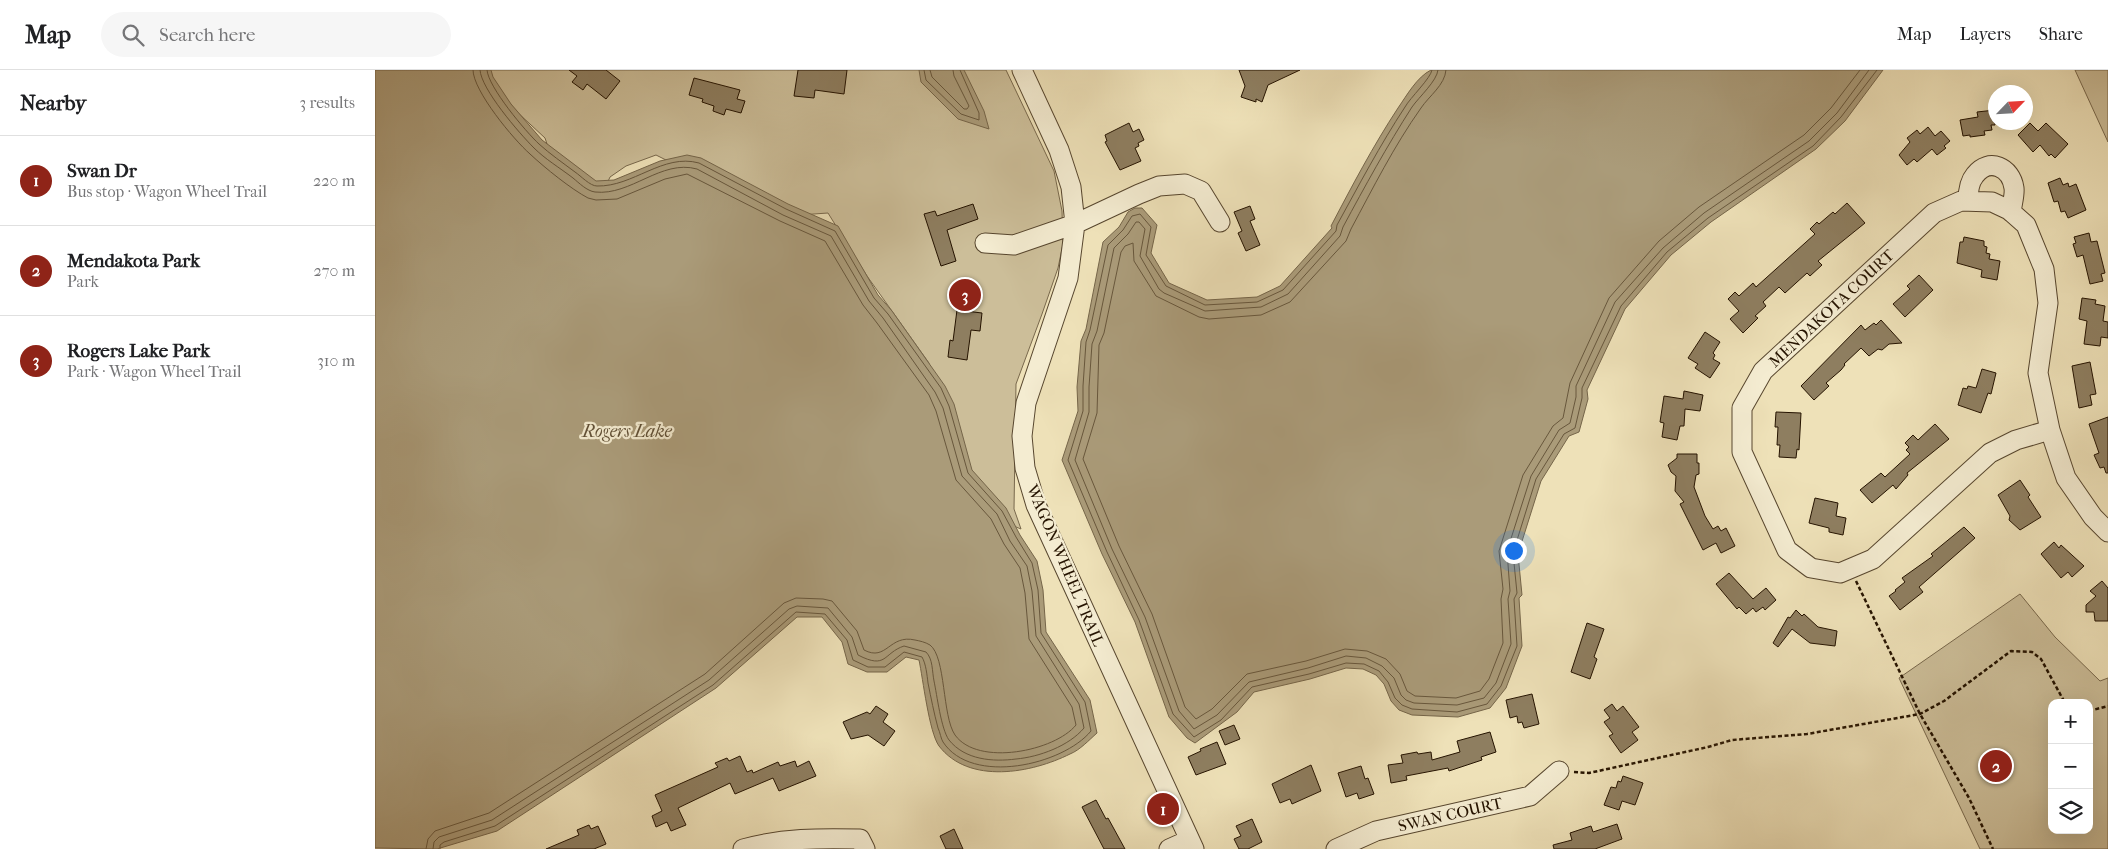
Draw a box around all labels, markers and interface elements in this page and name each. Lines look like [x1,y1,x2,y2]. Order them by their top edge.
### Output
search box [101,12,451,57]
text: Map [25,21,71,49]
icon: search [119,21,147,49]
text: Search here [159,24,255,46]
text: Map [1897,24,1931,45]
text: Layers [1959,24,2011,45]
text: Share [2039,24,2083,45]
north arrow [1988,85,2033,130]
text: Nearby [20,91,86,115]
text: 3 results [299,93,355,112]
text: Swan Dr [67,160,137,182]
text: 1 [33,171,39,190]
text: 220 m [313,171,355,190]
text: Bus stop · Wagon Wheel Trail [67,182,267,201]
street label: MENDAKOTA COURT [1765,245,1898,371]
text: Mendakota Park [67,250,200,272]
text: 2 [32,261,40,280]
text: 270 m [314,261,355,280]
text: Park [67,272,99,291]
pin: 3 [949,276,981,314]
text: Rogers Lake Park [67,340,210,362]
text: 3 [33,351,39,370]
text: 310 m [317,351,355,370]
text: Park · Wagon Wheel Trail [67,362,241,381]
water label: Rogers Lake [581,421,673,442]
street label: WAGON WHEEL TRAIL [1022,481,1108,649]
your location [1501,538,1527,564]
map controls [2048,699,2093,834]
button: + [2048,699,2093,744]
button: − [2048,744,2093,789]
pin: 2 [1980,747,2012,785]
button: layers [2048,789,2093,834]
pin: 1 [1147,790,1179,828]
street label: SWAN COURT [1396,793,1504,836]

